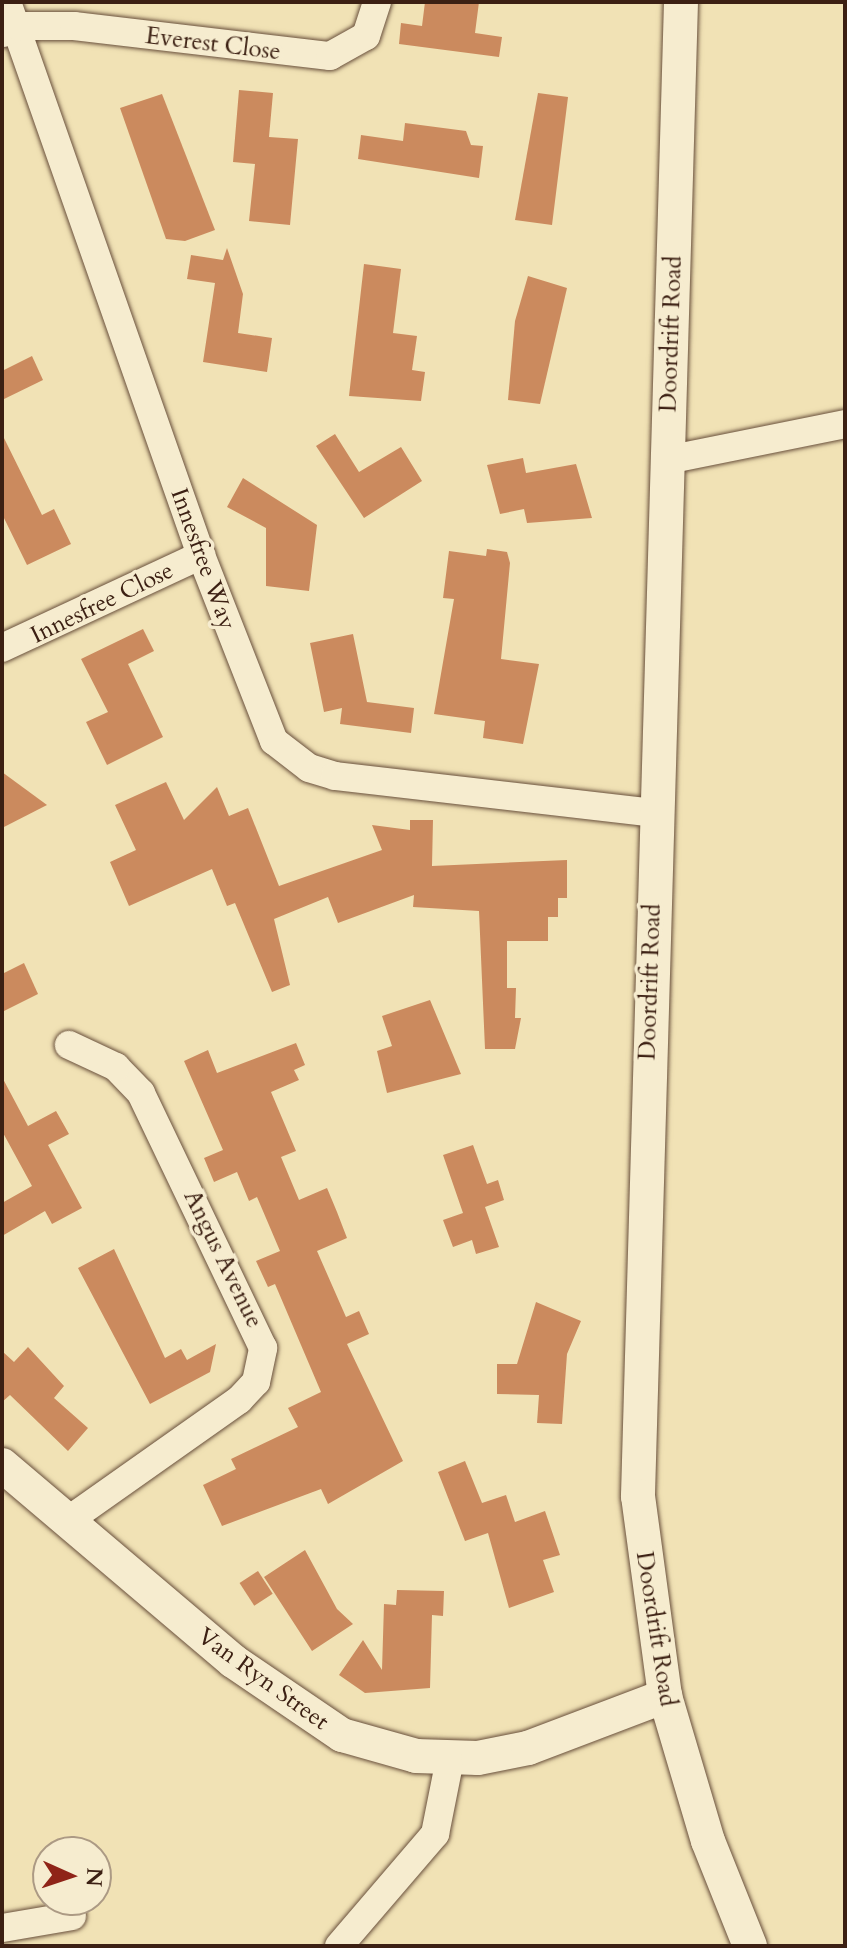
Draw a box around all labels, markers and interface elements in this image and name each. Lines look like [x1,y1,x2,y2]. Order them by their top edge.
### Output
street label: Everest Close [144,21,282,67]
street label: Doordrift Road [654,255,688,413]
street label: Innesfree Way [164,484,242,634]
street label: Innesfree Close [26,556,178,650]
street label: Doordrift Road [633,903,667,1061]
street label: Angus Avenue [177,1185,269,1333]
street label: Doordrift Road [630,1549,682,1709]
street label: Van Ryn Street [192,1622,334,1736]
north arrow [32,1836,112,1916]
text: N [78,1867,109,1887]

